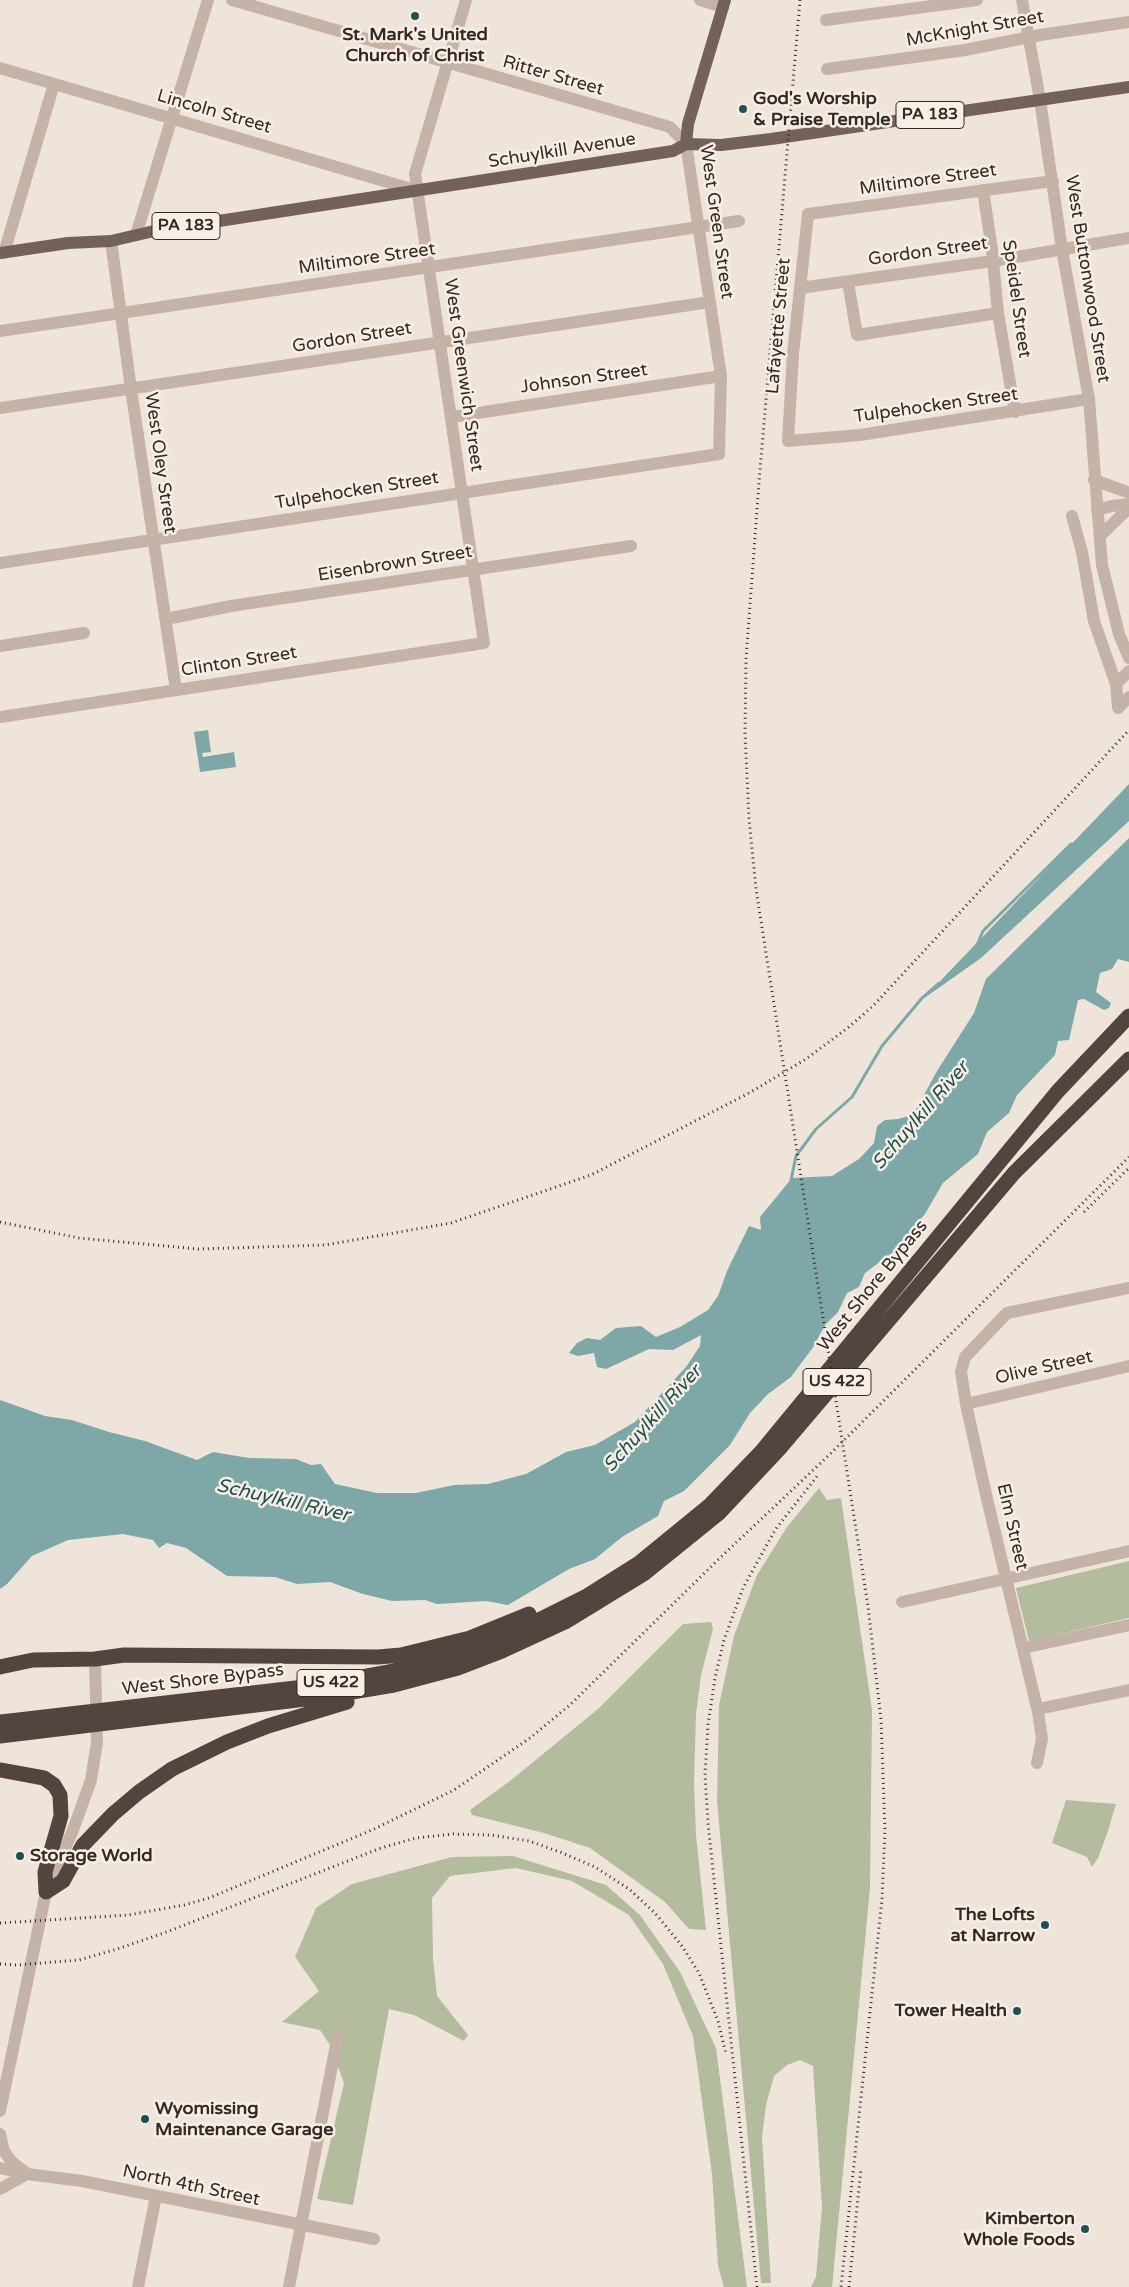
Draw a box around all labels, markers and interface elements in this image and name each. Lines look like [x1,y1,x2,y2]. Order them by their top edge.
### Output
street label: McKnight Street [905,6,1045,52]
marker: St. Mark's United Church of Christ [409,10,421,22]
place label: St. Mark's United Church of Christ [342,24,488,66]
street label: Ritter Street [500,51,606,101]
street label: Lincoln Street [154,85,274,139]
place label: God's Worship & Praise Temple [753,88,890,130]
road number: PA 183 [896,102,964,128]
marker: God's Worship & Praise Temple [737,103,749,115]
street label: Schuylkill Avenue [487,129,637,173]
street label: West Green Street [694,144,738,300]
street label: Miltimore Street [858,160,998,200]
street label: West Buttonwood Street [1060,174,1114,384]
road number: PA 183 [152,212,220,240]
street label: Gordon Street [867,233,989,271]
street label: Miltimore Street [297,239,437,279]
street label: Speidel Street [997,239,1035,359]
street label: Lafayette Street [762,257,796,395]
street label: West Greenwich Street [439,277,487,473]
street label: Gordon Street [291,318,413,358]
street label: Johnson Street [519,359,649,399]
street label: Tulpehocken Street [853,384,1019,428]
street label: West Oley Street [139,391,181,535]
street label: Tulpehocken Street [274,467,440,515]
street label: Eisenbrown Street [316,541,474,587]
street label: Clinton Street [180,642,298,682]
water label: Schuylkill River [868,1057,974,1175]
street label: West Shore Bypass [813,1216,933,1356]
street label: Olive Street [993,1346,1095,1390]
water label: Schuylkill River [599,1361,707,1477]
road number: US 422 [803,1368,871,1395]
water label: Schuylkill River [214,1475,352,1527]
street label: Elm Street [992,1481,1032,1573]
street label: West Shore Bypass [121,1659,285,1701]
road number: US 422 [297,1670,365,1696]
place label: Storage World [30,1845,153,1867]
marker: Storage World [14,1850,26,1862]
place label: The Lofts at Narrow [950,1904,1035,1946]
marker: The Lofts at Narrow [1039,1919,1051,1931]
place label: Tower Health [895,2000,1007,2022]
marker: Tower Health [1011,2005,1023,2017]
place label: Wyomissing Maintenance Garage [155,2098,333,2140]
marker: Wyomissing Maintenance Garage [139,2113,151,2125]
street label: North 4th Street [120,2161,262,2211]
place label: Kimberton Whole Foods [963,2208,1075,2250]
marker: Kimberton Whole Foods [1079,2223,1091,2235]

